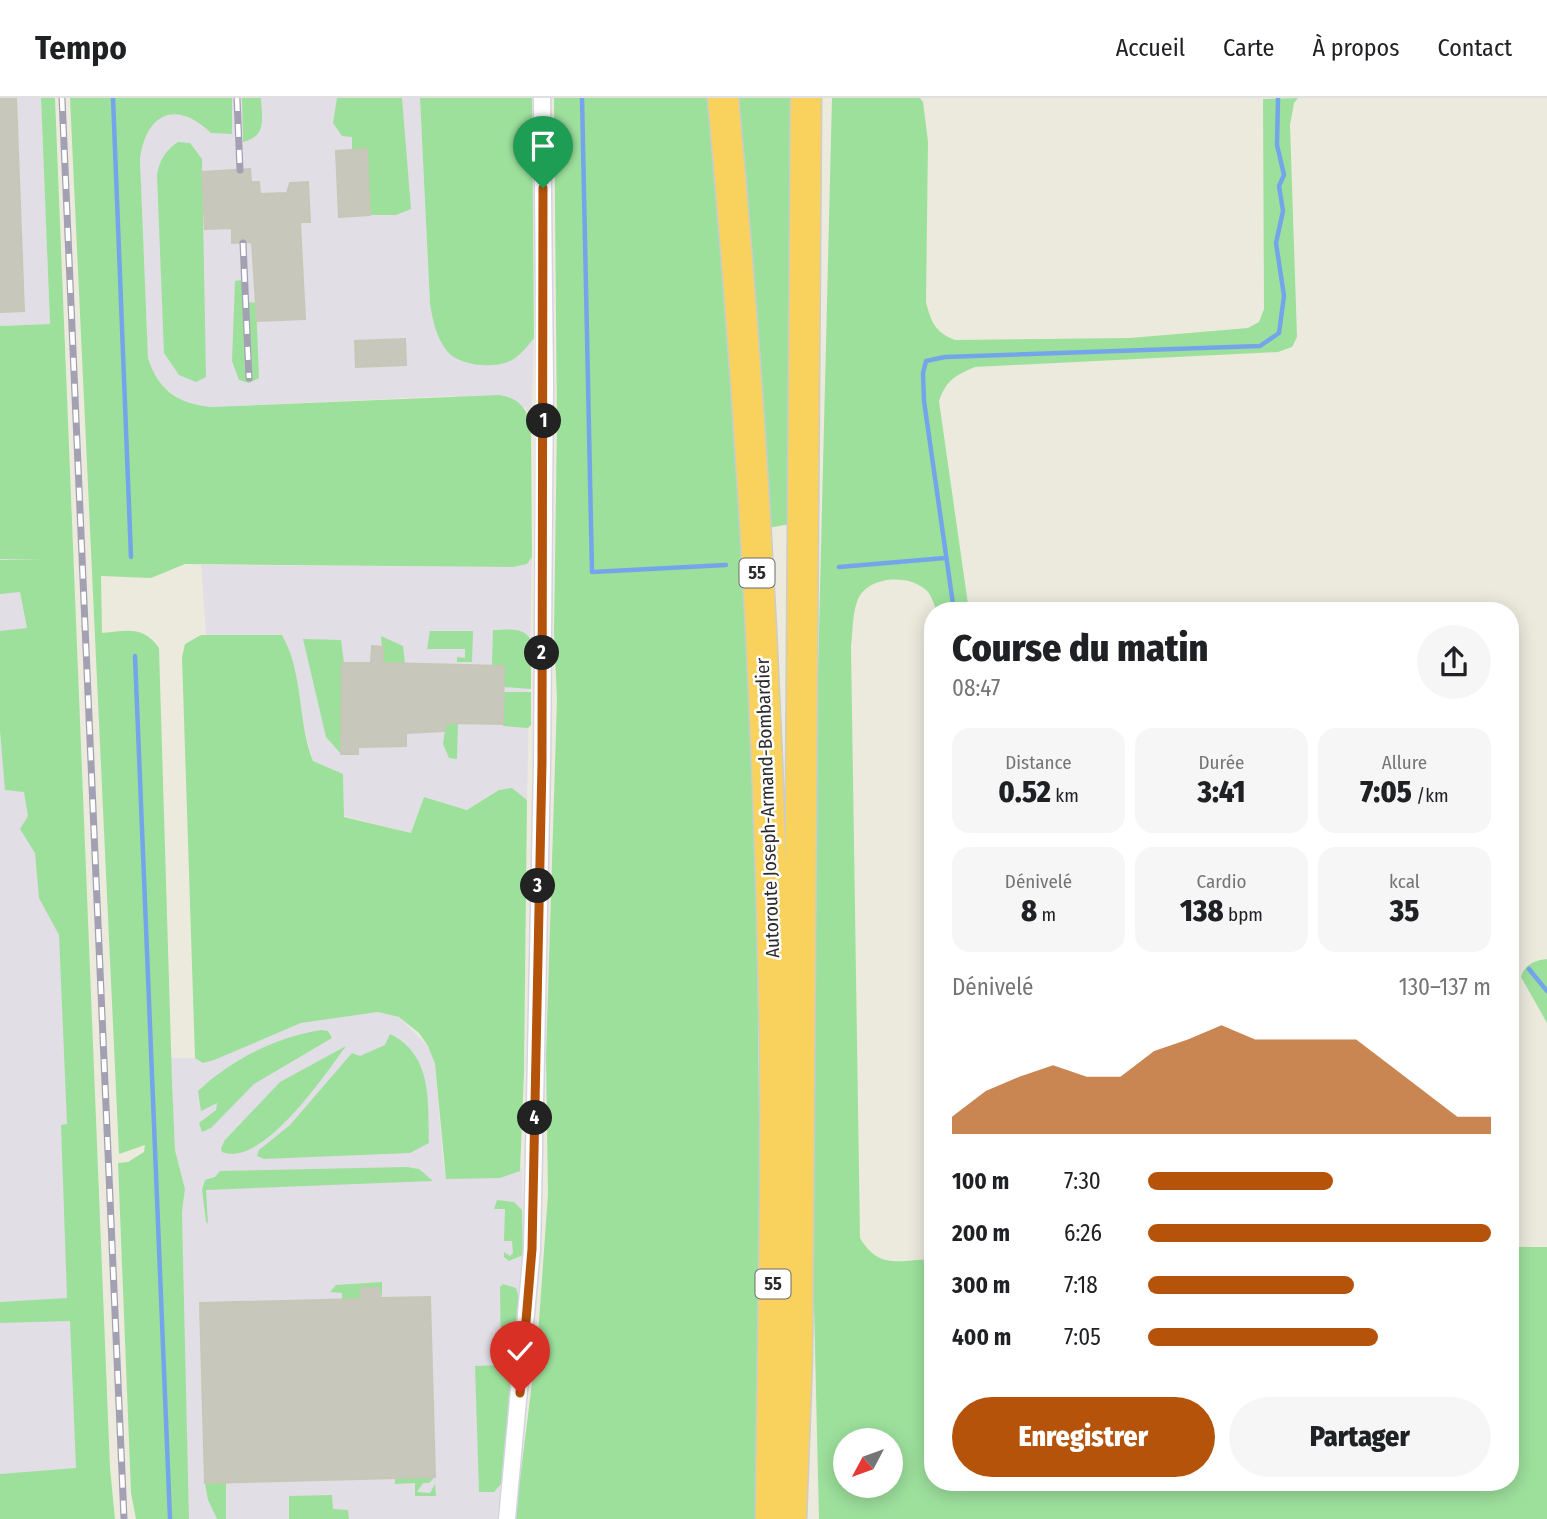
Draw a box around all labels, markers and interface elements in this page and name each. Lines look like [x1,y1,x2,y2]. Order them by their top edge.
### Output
text: Tempo [35,28,127,68]
text: Accueil [1116,34,1185,62]
text: Carte [1223,34,1274,62]
text: À propos [1312,34,1399,62]
text: Contact [1437,34,1512,62]
pin [513,116,573,188]
icon: arrive [524,127,562,165]
pin: 1 [526,404,562,438]
text: 1 [539,409,548,432]
road number: 55 [740,559,774,588]
text: Course du matin [952,625,1208,671]
button: share [1417,625,1491,699]
pin: 2 [524,636,560,670]
text: 2 [537,641,546,664]
street label: Autoroute Joseph-Armand-Bombardier [751,657,784,958]
text: 08:47 [952,674,1000,702]
text: Distance [1005,751,1072,774]
text: Durée [1199,751,1244,774]
text: Allure [1382,751,1427,774]
text: 0.52 [998,774,1051,810]
text: 3:41 [1198,774,1245,810]
text: 7:05 [1360,774,1412,810]
text: km [1051,784,1079,807]
text: /km [1412,784,1449,807]
pin: 3 [520,868,556,904]
text: Dénivelé [1005,870,1072,893]
text: Cardio [1197,870,1246,893]
text: kcal [1389,870,1420,893]
text: 3 [533,874,542,897]
text: 8 [1021,893,1037,929]
text: 138 [1180,893,1224,929]
text: 35 [1390,893,1419,929]
text: m [1037,903,1056,926]
text: bpm [1224,903,1263,926]
text: Dénivelé [952,973,1033,1001]
text: 130–137 m [1399,973,1491,1001]
pin: 4 [518,1100,552,1136]
text: 4 [530,1106,539,1129]
text: 100 m [952,1167,1009,1195]
text: 7:30 [1064,1167,1101,1195]
text: 200 m [952,1219,1010,1247]
text: 6:26 [1064,1219,1102,1247]
road number: 55 [756,1269,790,1298]
text: 300 m [952,1271,1010,1299]
text: 7:18 [1064,1271,1098,1299]
pin [490,1321,550,1393]
text: 400 m [952,1323,1011,1351]
text: 7:05 [1064,1323,1101,1351]
icon: check [501,1332,539,1370]
button: Enregistrer [952,1397,1215,1477]
button: Partager [1229,1397,1491,1477]
north arrow [833,1428,903,1498]
map controls [833,1428,903,1498]

